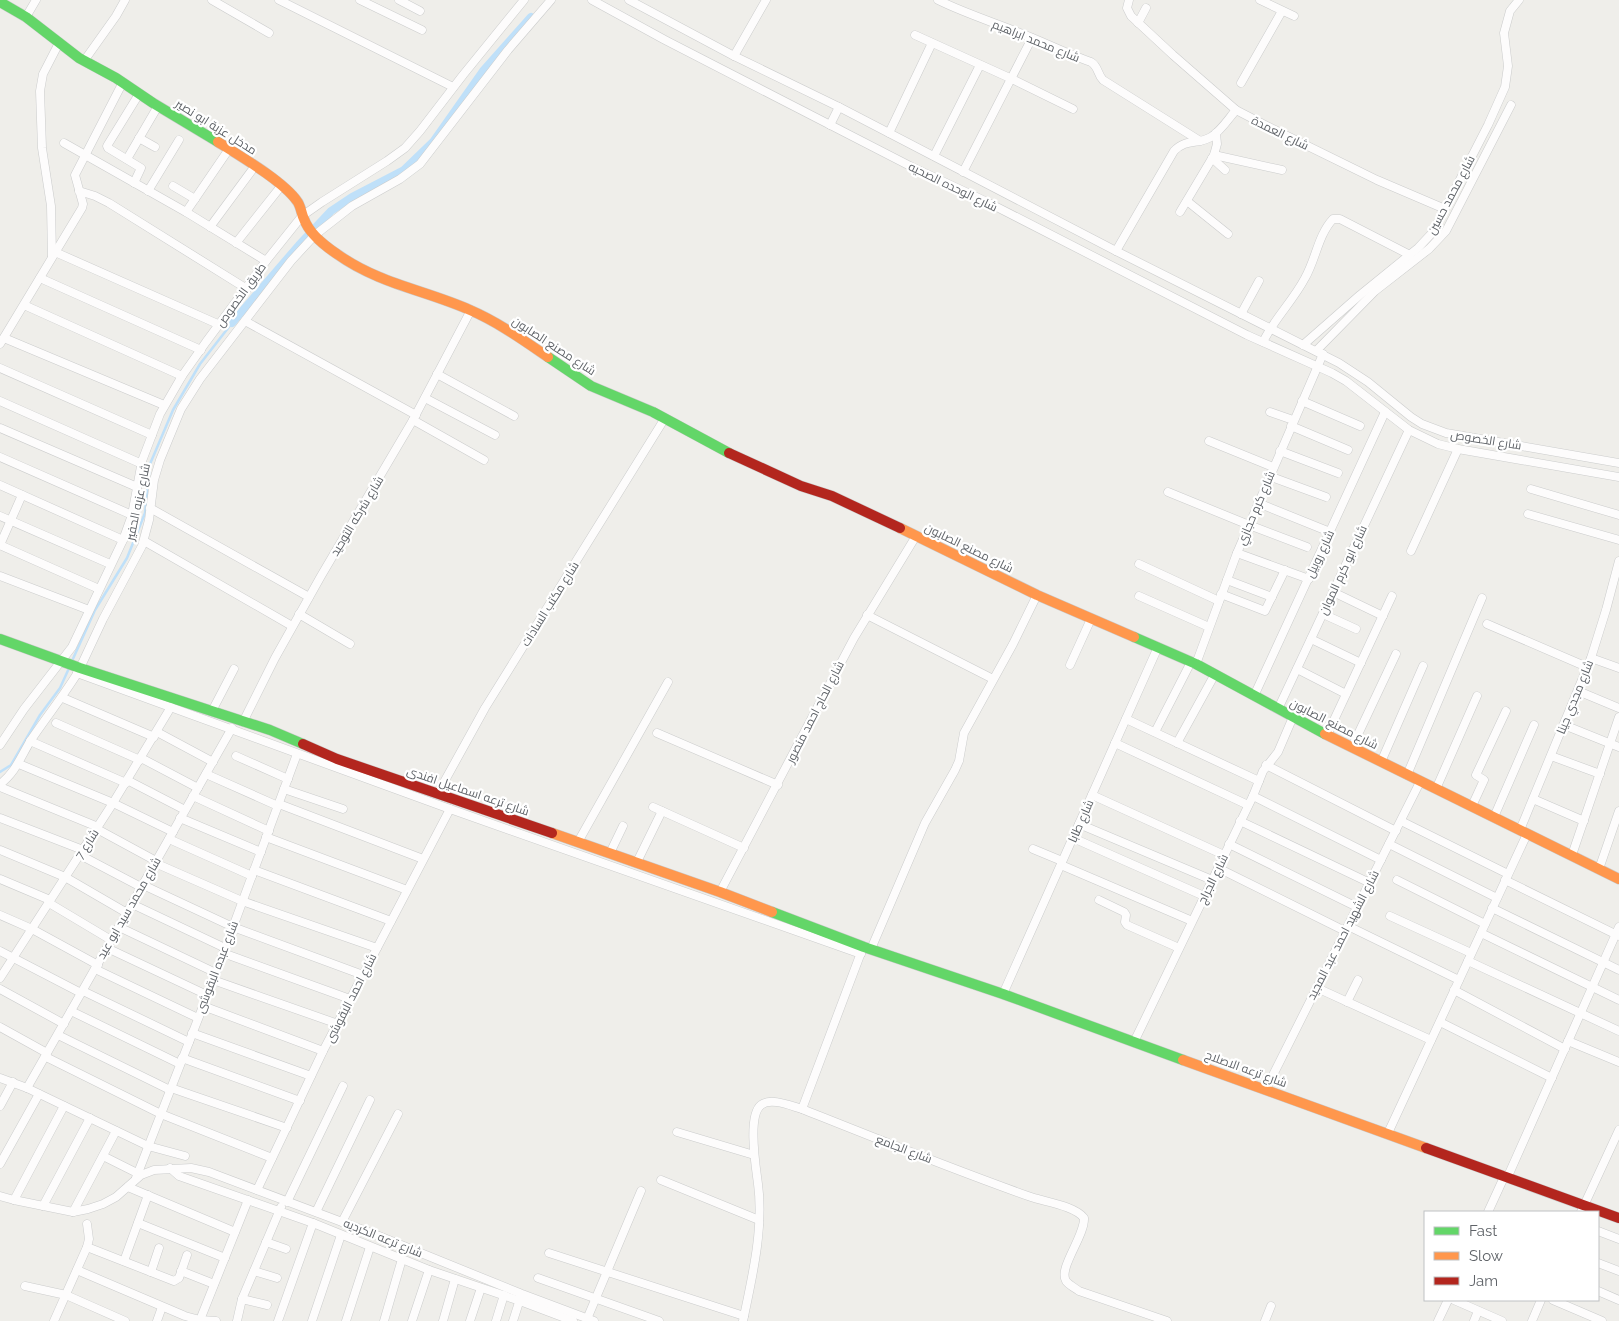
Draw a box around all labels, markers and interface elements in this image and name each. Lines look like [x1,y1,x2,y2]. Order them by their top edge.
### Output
street label: شارع محمد ابراهيم [990,17,1082,66]
street label: مدخل عزبة ابو نصير [172,96,259,158]
street label: شارع العمدة [1249,113,1311,154]
street label: شارع محمد حسين [1424,153,1479,237]
street label: شارع الوحده الصحيه [906,159,1000,216]
street label: طريق الخصوص [213,260,269,330]
street label: شارع مصنع الصابون [509,314,598,379]
street label: شارع الخصوص [1449,427,1522,454]
street label: شارع عزبه الحفير [123,462,154,543]
street label: شارع كرم حجازي [1234,469,1281,548]
street label: شارع شركه التوحيد [328,473,387,559]
street label: شارع مصنع الصابون [922,520,1016,576]
street label: شارع ابو كرم الموان [1316,523,1371,617]
street label: شارع روبيل [1303,528,1338,581]
street label: شارع مكتب السادات [518,559,583,649]
street label: شارع مجدي جينا [1554,658,1599,737]
street label: شارع الحاج احمد منصور [783,659,848,767]
street label: شارع مصنع الصابون [1287,696,1380,753]
street label: شارع ترعه اسماعيل افندى [405,763,531,819]
street label: شارع طابا [1065,797,1098,845]
street label: شارع 7 [72,826,103,862]
street label: شارع الجراج [1195,852,1232,907]
street label: شارع محمد سيد ابو عيد [94,855,165,962]
street label: شارع الشهيد احمد عبد المجيد [1304,868,1383,1003]
street label: شارع عبده البقوشى [193,919,242,1015]
street label: شارع احمد البقوشى [323,951,380,1045]
street label: شارع ترعه الاصلاح [1203,1048,1289,1091]
street label: شارع الجامع [874,1132,934,1167]
legend [1424,1211,1599,1301]
street label: شارع ترعه الكرديه [341,1216,425,1261]
text: Fast [1469,1222,1497,1240]
text: Slow [1469,1247,1503,1265]
text: Jam [1469,1272,1498,1290]

